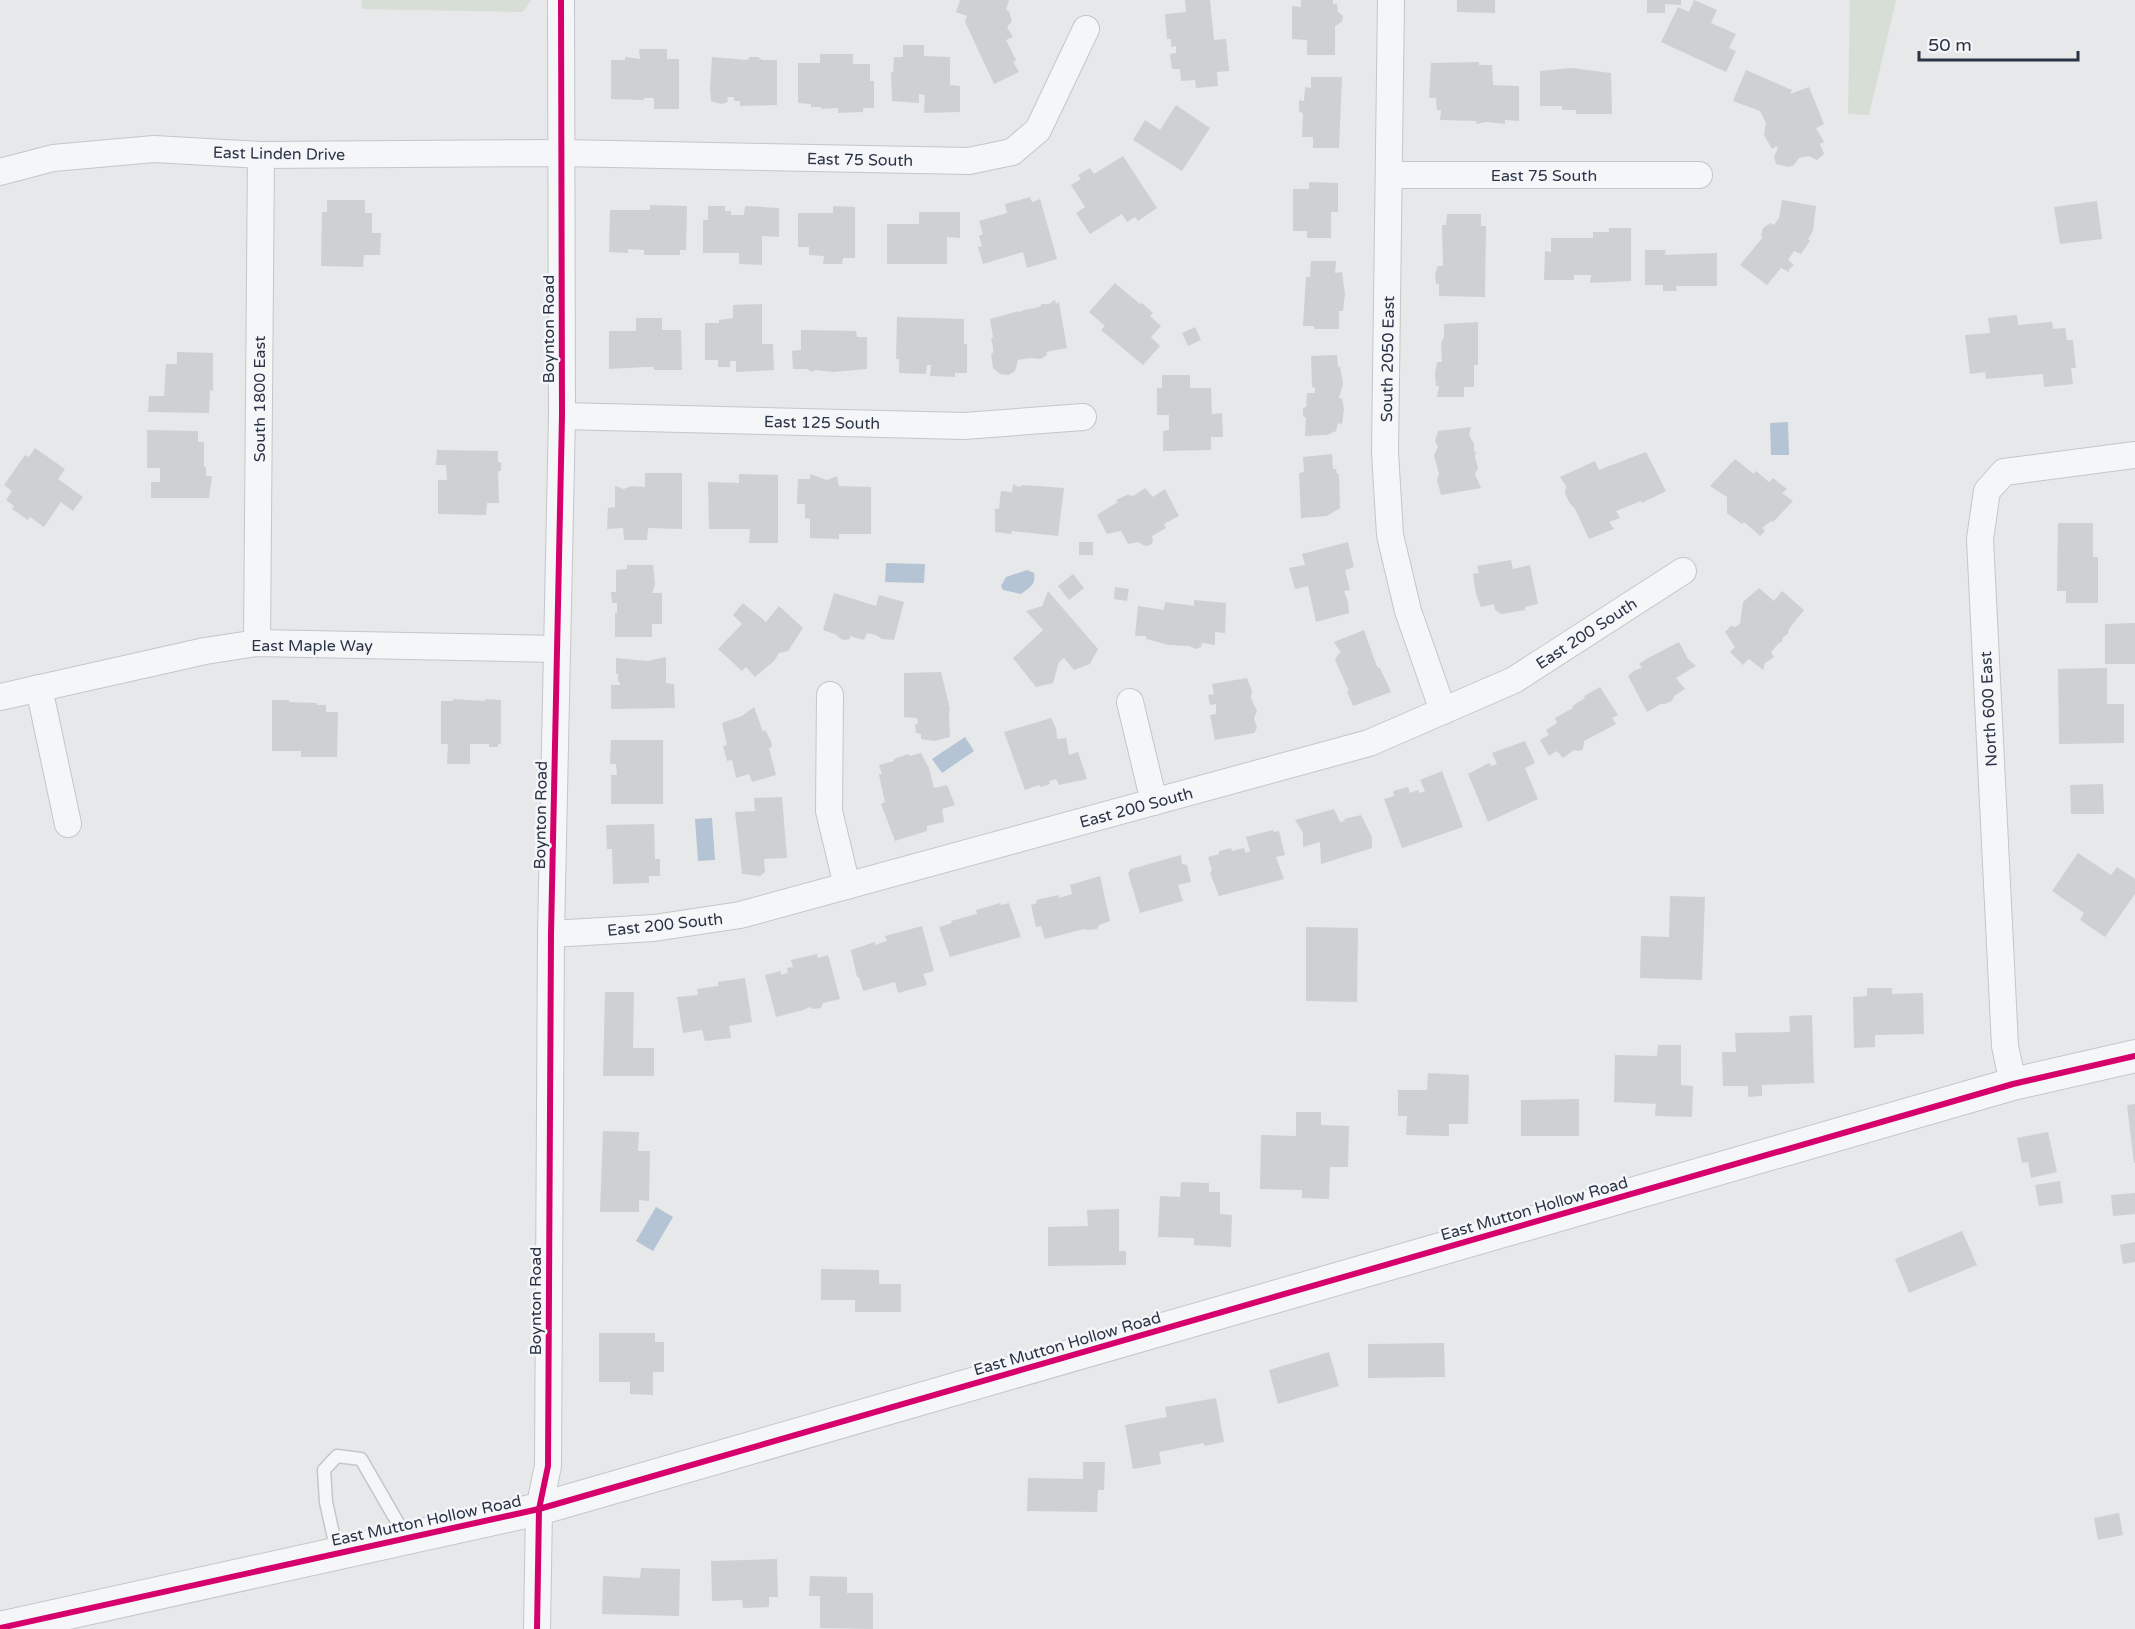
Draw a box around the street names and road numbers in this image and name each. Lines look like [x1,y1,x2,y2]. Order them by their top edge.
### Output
street label: East Linden Drive [213,143,345,165]
street label: East 75 South [807,149,913,171]
street label: East 75 South [1491,166,1597,186]
street label: Boynton Road [539,275,559,383]
street label: South 2050 East [1377,296,1399,422]
street label: South 1800 East [250,336,270,462]
street label: East 125 South [764,412,880,434]
street label: East 200 South [1532,594,1641,674]
street label: East Maple Way [251,636,373,656]
street label: North 600 East [1976,651,2002,767]
street label: Boynton Road [530,761,552,869]
street label: East 200 South [1077,783,1195,833]
street label: East 200 South [606,909,724,941]
street label: East Mutton Hollow Road [1438,1173,1630,1245]
street label: Boynton Road [526,1247,546,1355]
street label: East Mutton Hollow Road [971,1308,1163,1380]
street label: East Mutton Hollow Road [329,1491,523,1551]

